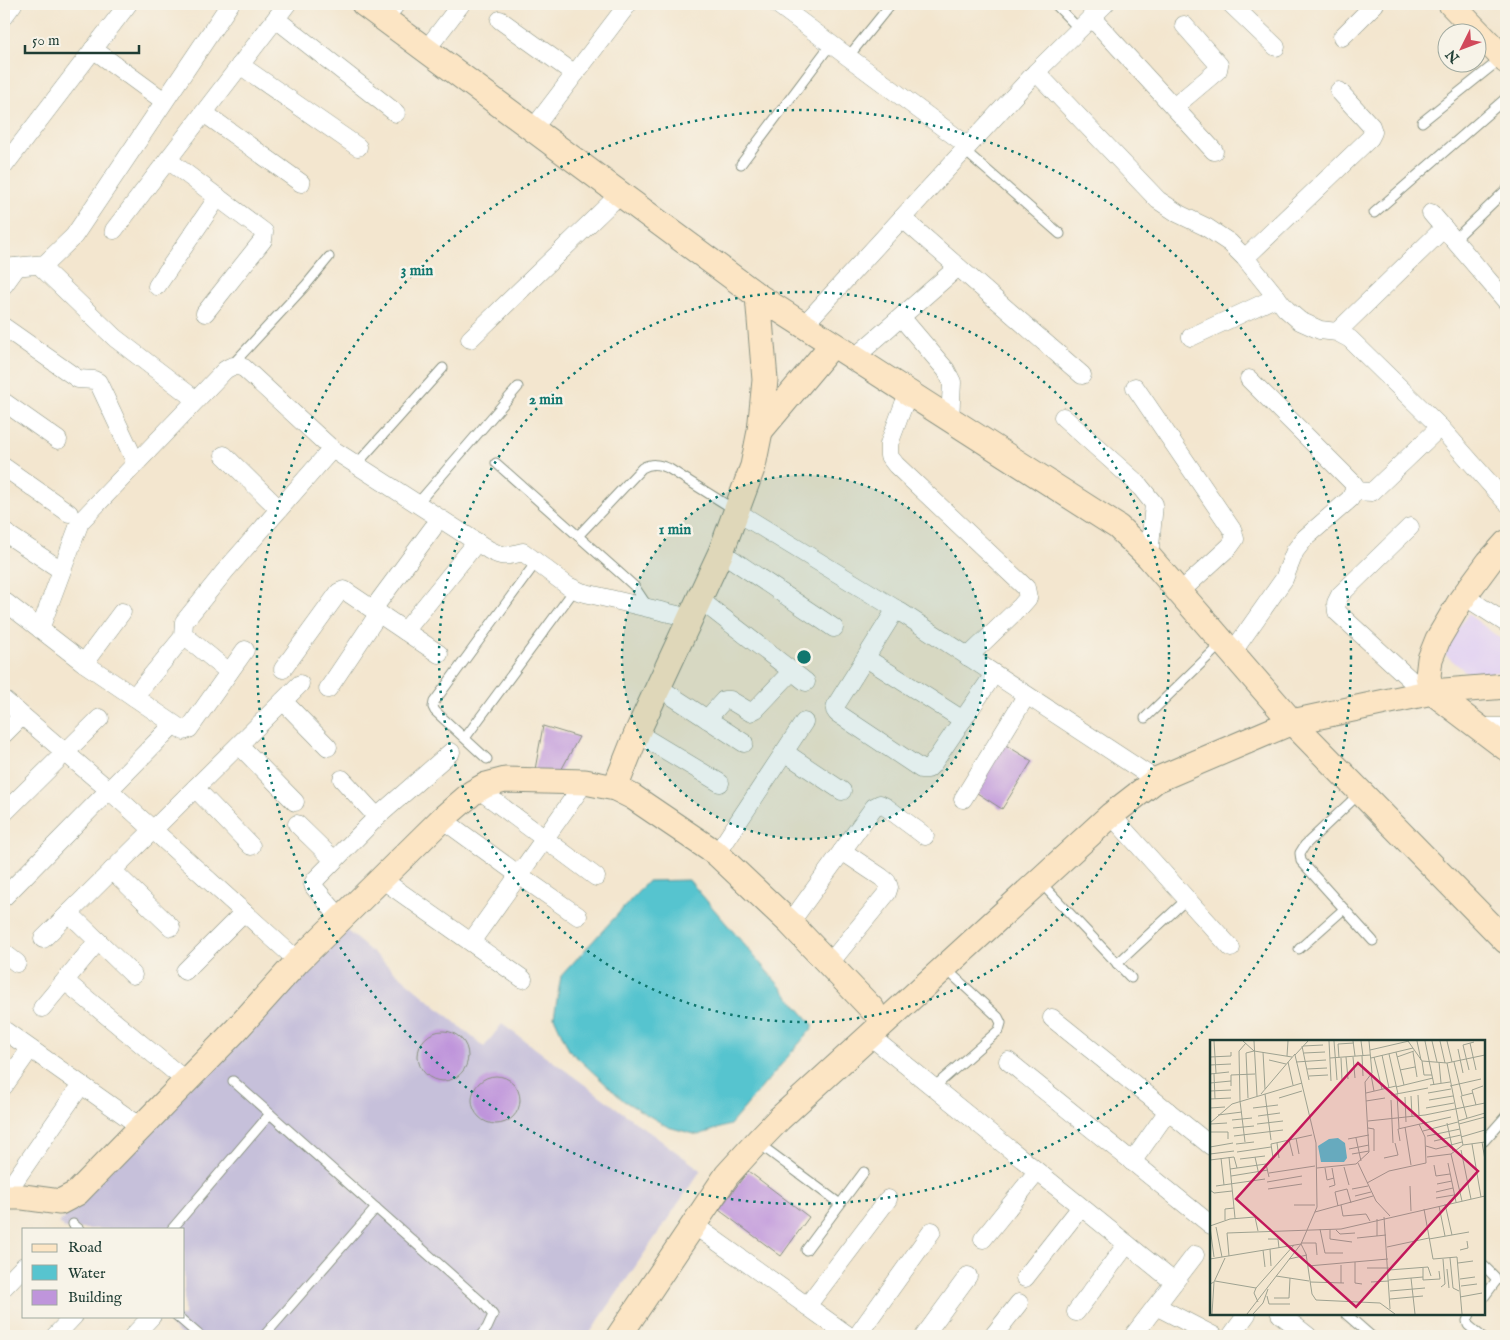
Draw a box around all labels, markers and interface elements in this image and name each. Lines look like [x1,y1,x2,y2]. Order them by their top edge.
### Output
scale bar [25,22,139,54]
north arrow [1438,22,1488,72]
text: 50 m [32,31,60,50]
text: N [1442,46,1464,67]
text: 3 min [401,261,433,280]
text: 2 min [529,390,563,409]
text: 1 min [659,520,691,539]
centre of rings [795,648,813,666]
inset map [1210,1040,1485,1315]
legend [22,1228,185,1318]
text: Road [68,1238,103,1257]
text: Water [68,1264,106,1283]
text: Building [68,1288,123,1307]

